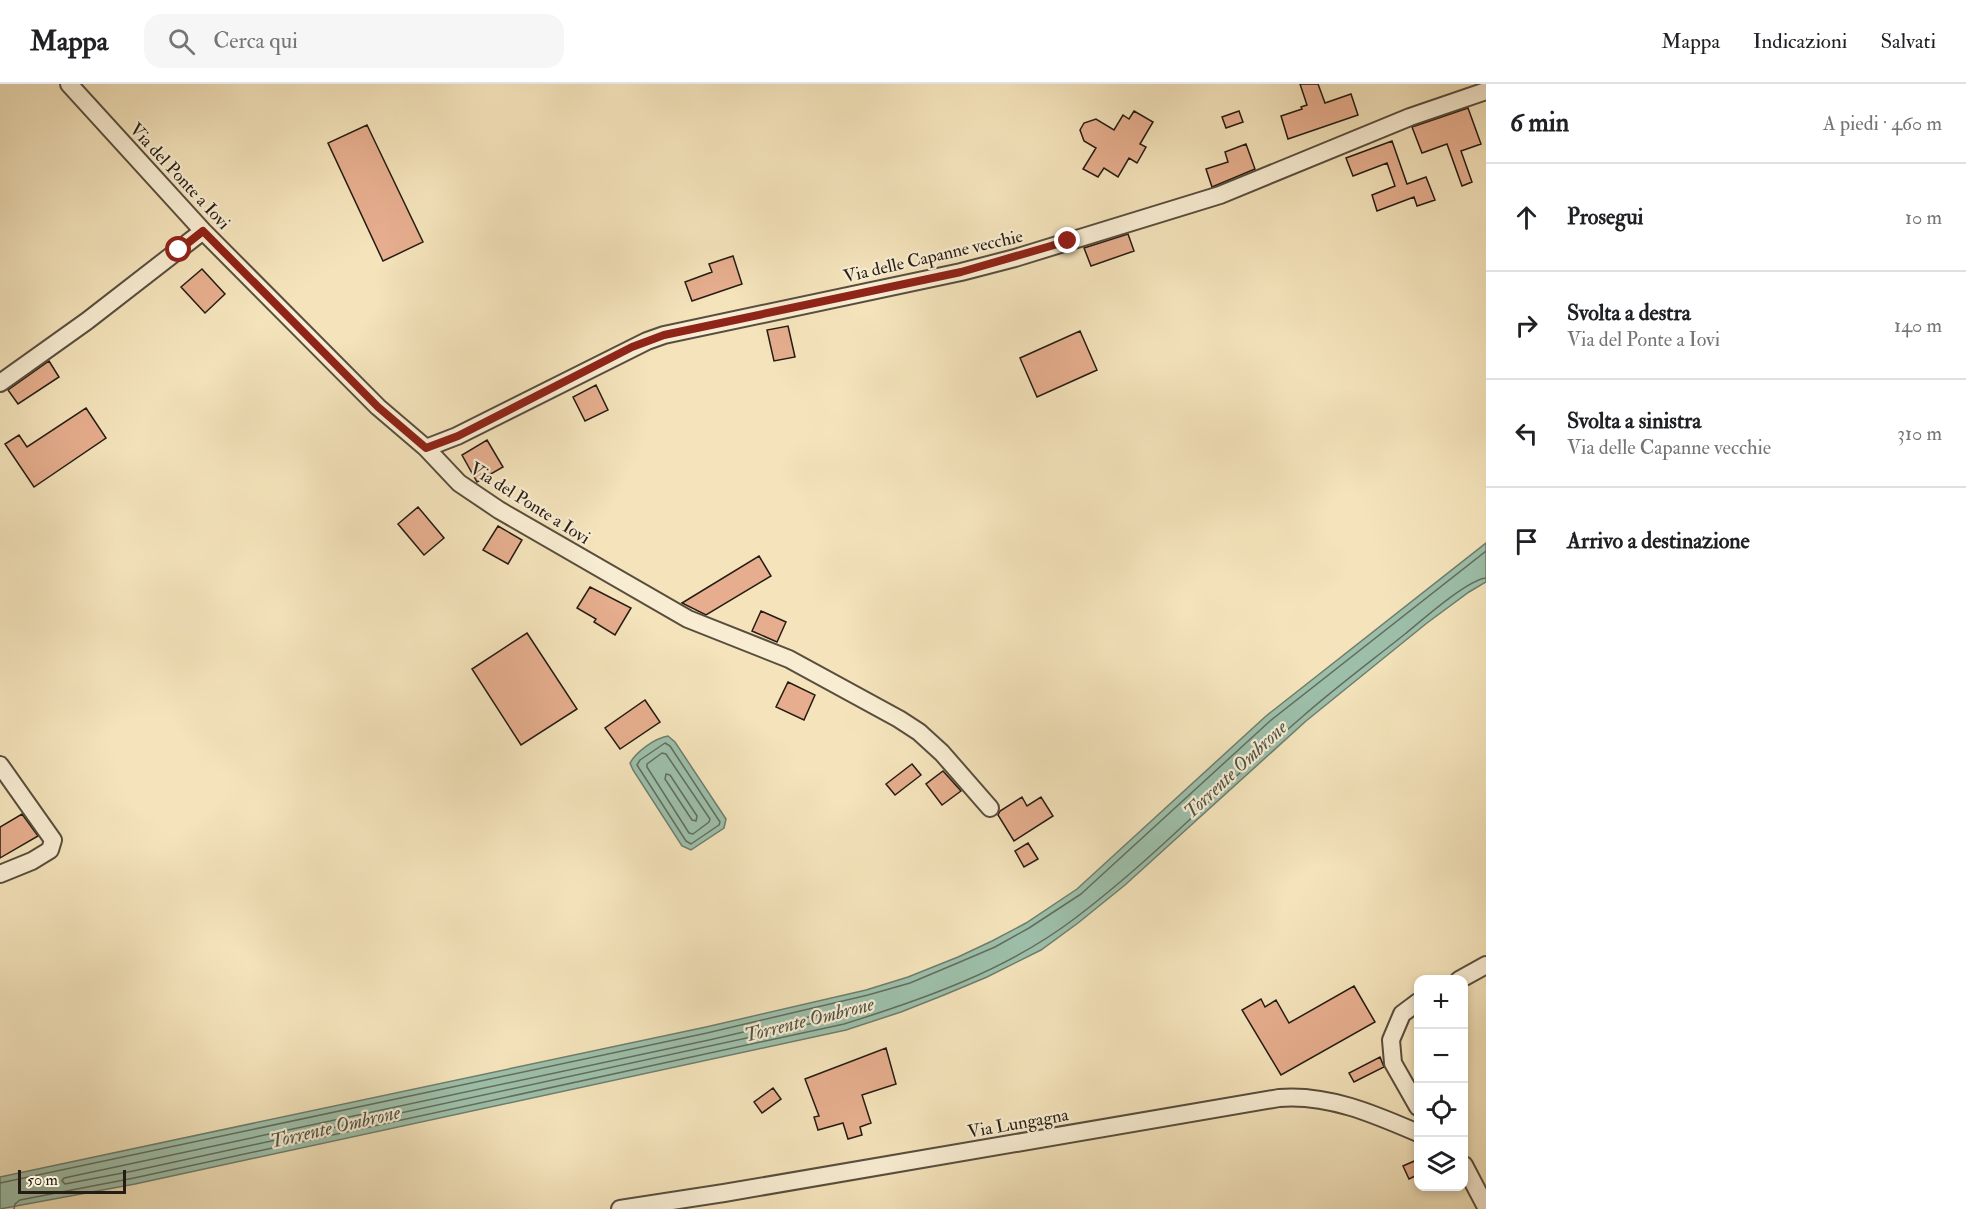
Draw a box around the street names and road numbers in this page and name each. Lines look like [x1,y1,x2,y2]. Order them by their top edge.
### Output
street label: Via del Ponte a Iovi [124,118,235,235]
street label: Via delle Capanne vecchie [841,225,1026,288]
street label: Via del Ponte a Iovi [465,457,594,550]
street label: Via Lungagna [966,1103,1071,1144]

